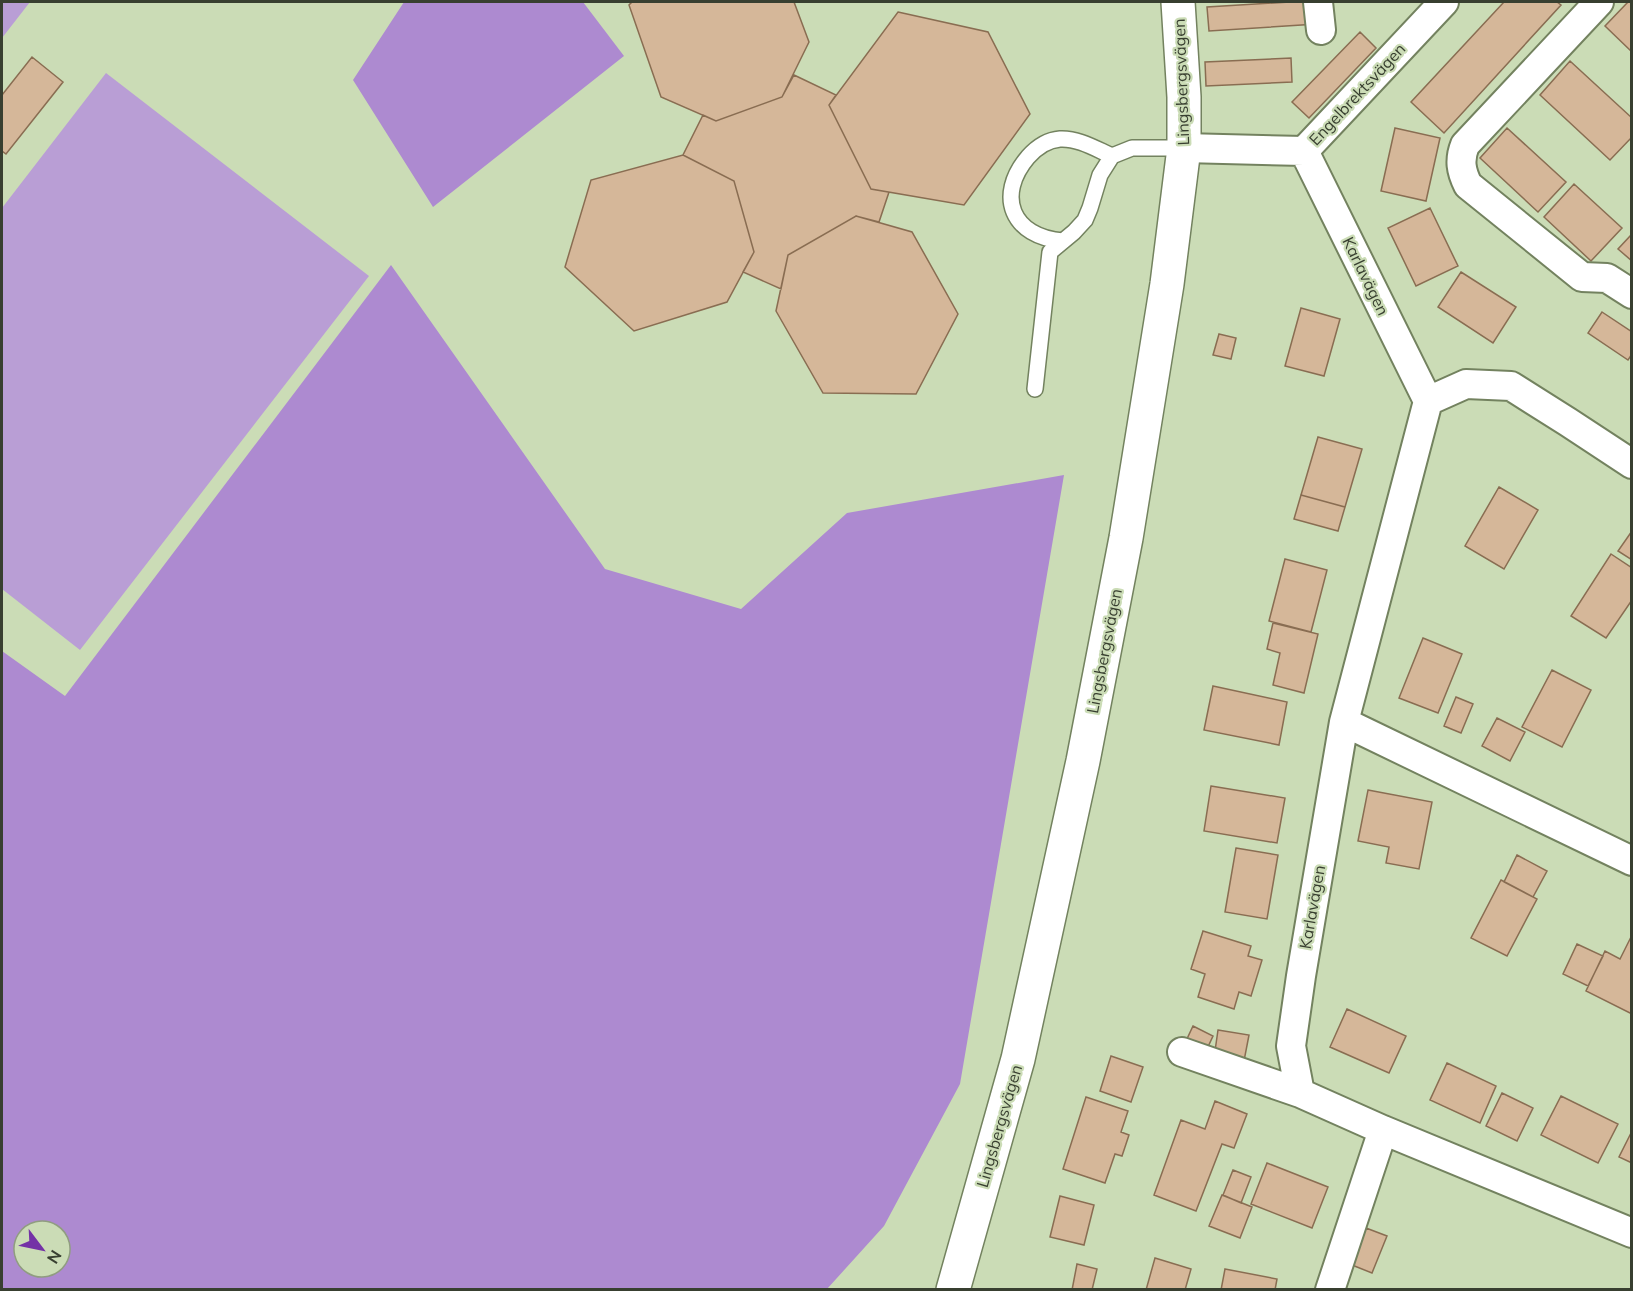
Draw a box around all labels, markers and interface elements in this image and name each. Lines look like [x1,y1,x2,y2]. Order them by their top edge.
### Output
street label: Lingsbergsvägen [1169,18,1193,146]
street label: Engelbrektsvägen [1305,39,1409,149]
street label: Karlavägen [1338,234,1394,318]
street label: Lingsbergsvägen [1082,587,1126,715]
street label: Karlavägen [1295,864,1329,950]
street label: Lingsbergsvägen [972,1062,1026,1190]
north arrow [12,1219,72,1279]
text: N [43,1247,66,1267]

